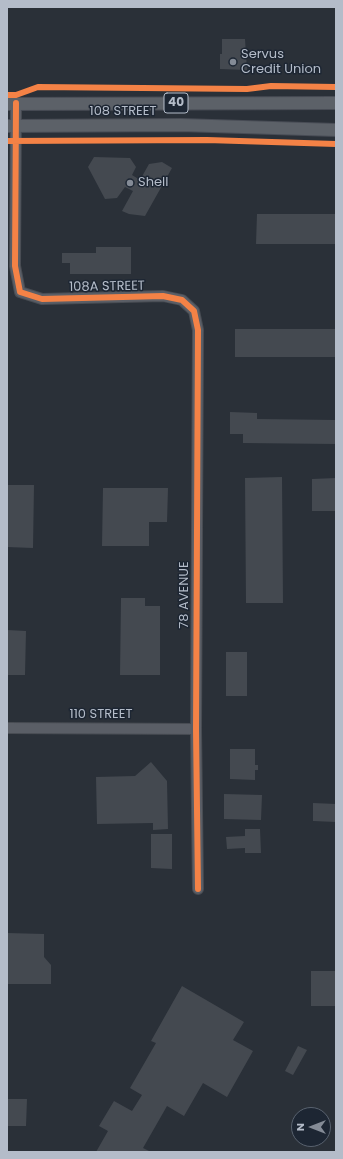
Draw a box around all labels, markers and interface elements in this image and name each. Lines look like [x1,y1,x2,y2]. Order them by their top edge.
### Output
place label: Servus Credit Union [241,47,321,78]
marker: Servus Credit Union [228,57,238,67]
road number: 40 [164,93,188,113]
street label: 108 STREET [90,104,156,120]
place label: Shell [138,175,168,191]
marker: Shell [125,178,135,188]
street label: 108A STREET [69,279,145,295]
street label: 78 AVENUE [177,561,193,629]
street label: 110 STREET [70,707,132,723]
north arrow [291,1107,331,1147]
text: N [292,1123,308,1131]

